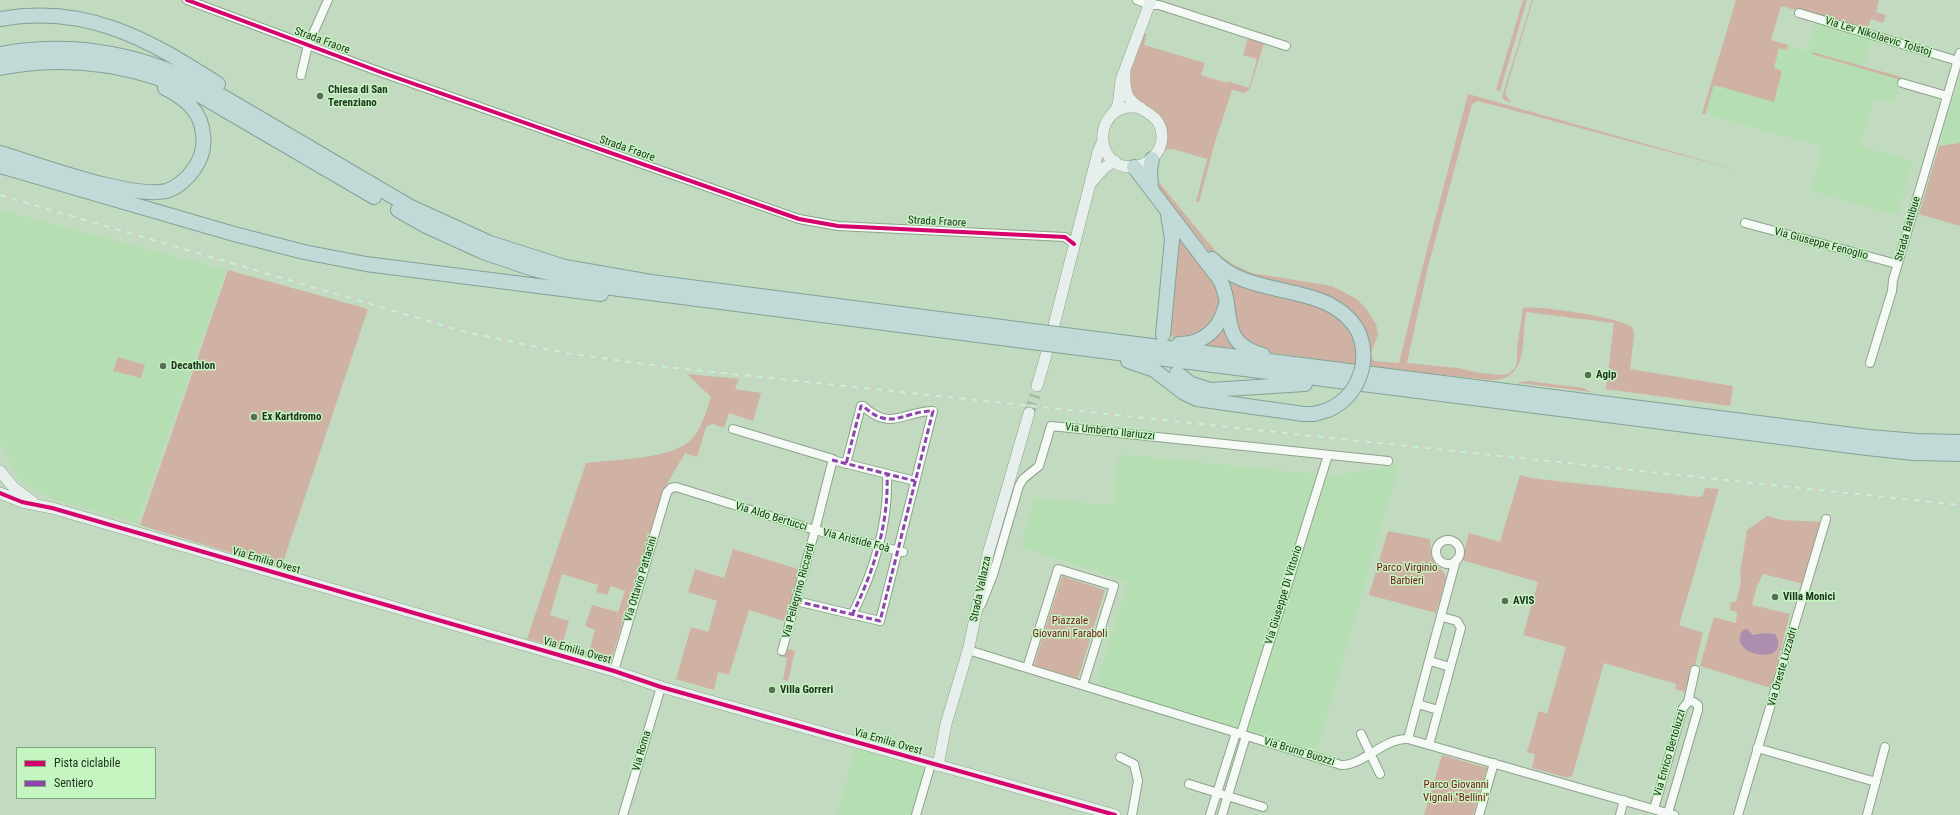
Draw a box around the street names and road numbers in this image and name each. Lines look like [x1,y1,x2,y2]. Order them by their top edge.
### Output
street label: Via Lev Nikolaevic Tolstoj [1823,14,1933,60]
street label: Strada Fraore [292,25,352,57]
street label: Strada Fraore [597,133,657,165]
street label: Strada Battibue [1892,195,1924,263]
street label: Strada Fraore [908,214,966,230]
street label: Via Giuseppe Fenoglio [1773,225,1869,263]
street label: Via Umberto Ilariuzzi [1064,421,1156,443]
street label: Via Aldo Bertucci [733,500,809,534]
street label: Via Aristide Foà [821,526,891,556]
street label: Via Ottavio Pattacini [622,535,660,623]
street label: Via Pellegrino Riccardi [780,542,818,640]
street label: Via Giuseppe Di Vittorio [1263,544,1305,646]
street label: Via Emilia Ovest [230,545,302,577]
street label: Strada Vallazza [968,555,994,623]
street label: Via Oreste Lizzadri [1765,626,1801,708]
street label: Via Emilia Ovest [541,635,613,667]
street label: Via Enrico Bertoluzzi [1651,708,1689,798]
street label: Via Emilia Ovest [852,726,924,758]
street label: Via Roma [630,729,654,773]
street label: Via Bruno Buozzi [1262,735,1336,769]

